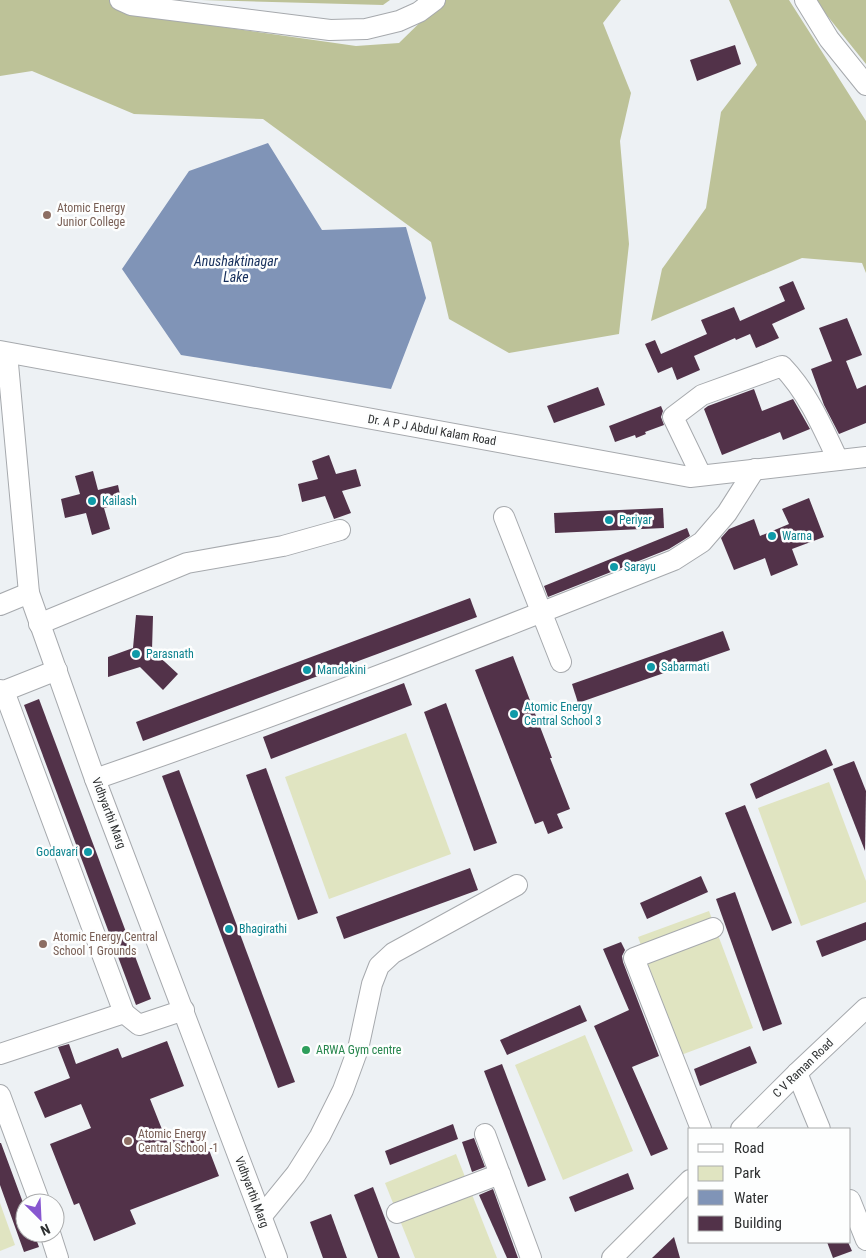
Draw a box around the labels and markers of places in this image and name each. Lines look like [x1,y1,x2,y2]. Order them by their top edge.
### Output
place label: Atomic Energy Junior College [57,201,125,229]
marker: Atomic Energy Junior College [41,209,53,221]
place label: Kailash [102,494,137,508]
marker: Kailash [86,495,98,507]
place label: Periyar [619,513,652,527]
marker: Periyar [603,514,615,526]
place label: Warna [782,529,812,543]
marker: Warna [766,530,778,542]
place label: Sarayu [624,560,656,574]
marker: Sarayu [608,561,620,573]
place label: Parasnath [146,647,194,661]
marker: Parasnath [130,648,142,660]
place label: Sabarmati [661,660,709,674]
marker: Sabarmati [645,661,657,673]
place label: Mandakini [317,663,366,677]
marker: Mandakini [301,664,313,676]
place label: Atomic Energy Central School 3 [524,700,602,728]
marker: Atomic Energy Central School 3 [508,708,520,720]
place label: Godavari [36,845,78,859]
marker: Godavari [82,846,94,858]
place label: Bhagirathi [239,922,287,936]
marker: Bhagirathi [223,923,235,935]
place label: Atomic Energy Central School 1 Grounds [53,930,158,958]
marker: Atomic Energy Central School 1 Grounds [37,938,49,950]
place label: ARWA Gym centre [316,1043,402,1057]
marker: ARWA Gym centre [300,1044,312,1056]
place label: Atomic Energy Central School -1 [138,1127,218,1155]
marker: Atomic Energy Central School -1 [122,1135,134,1147]

